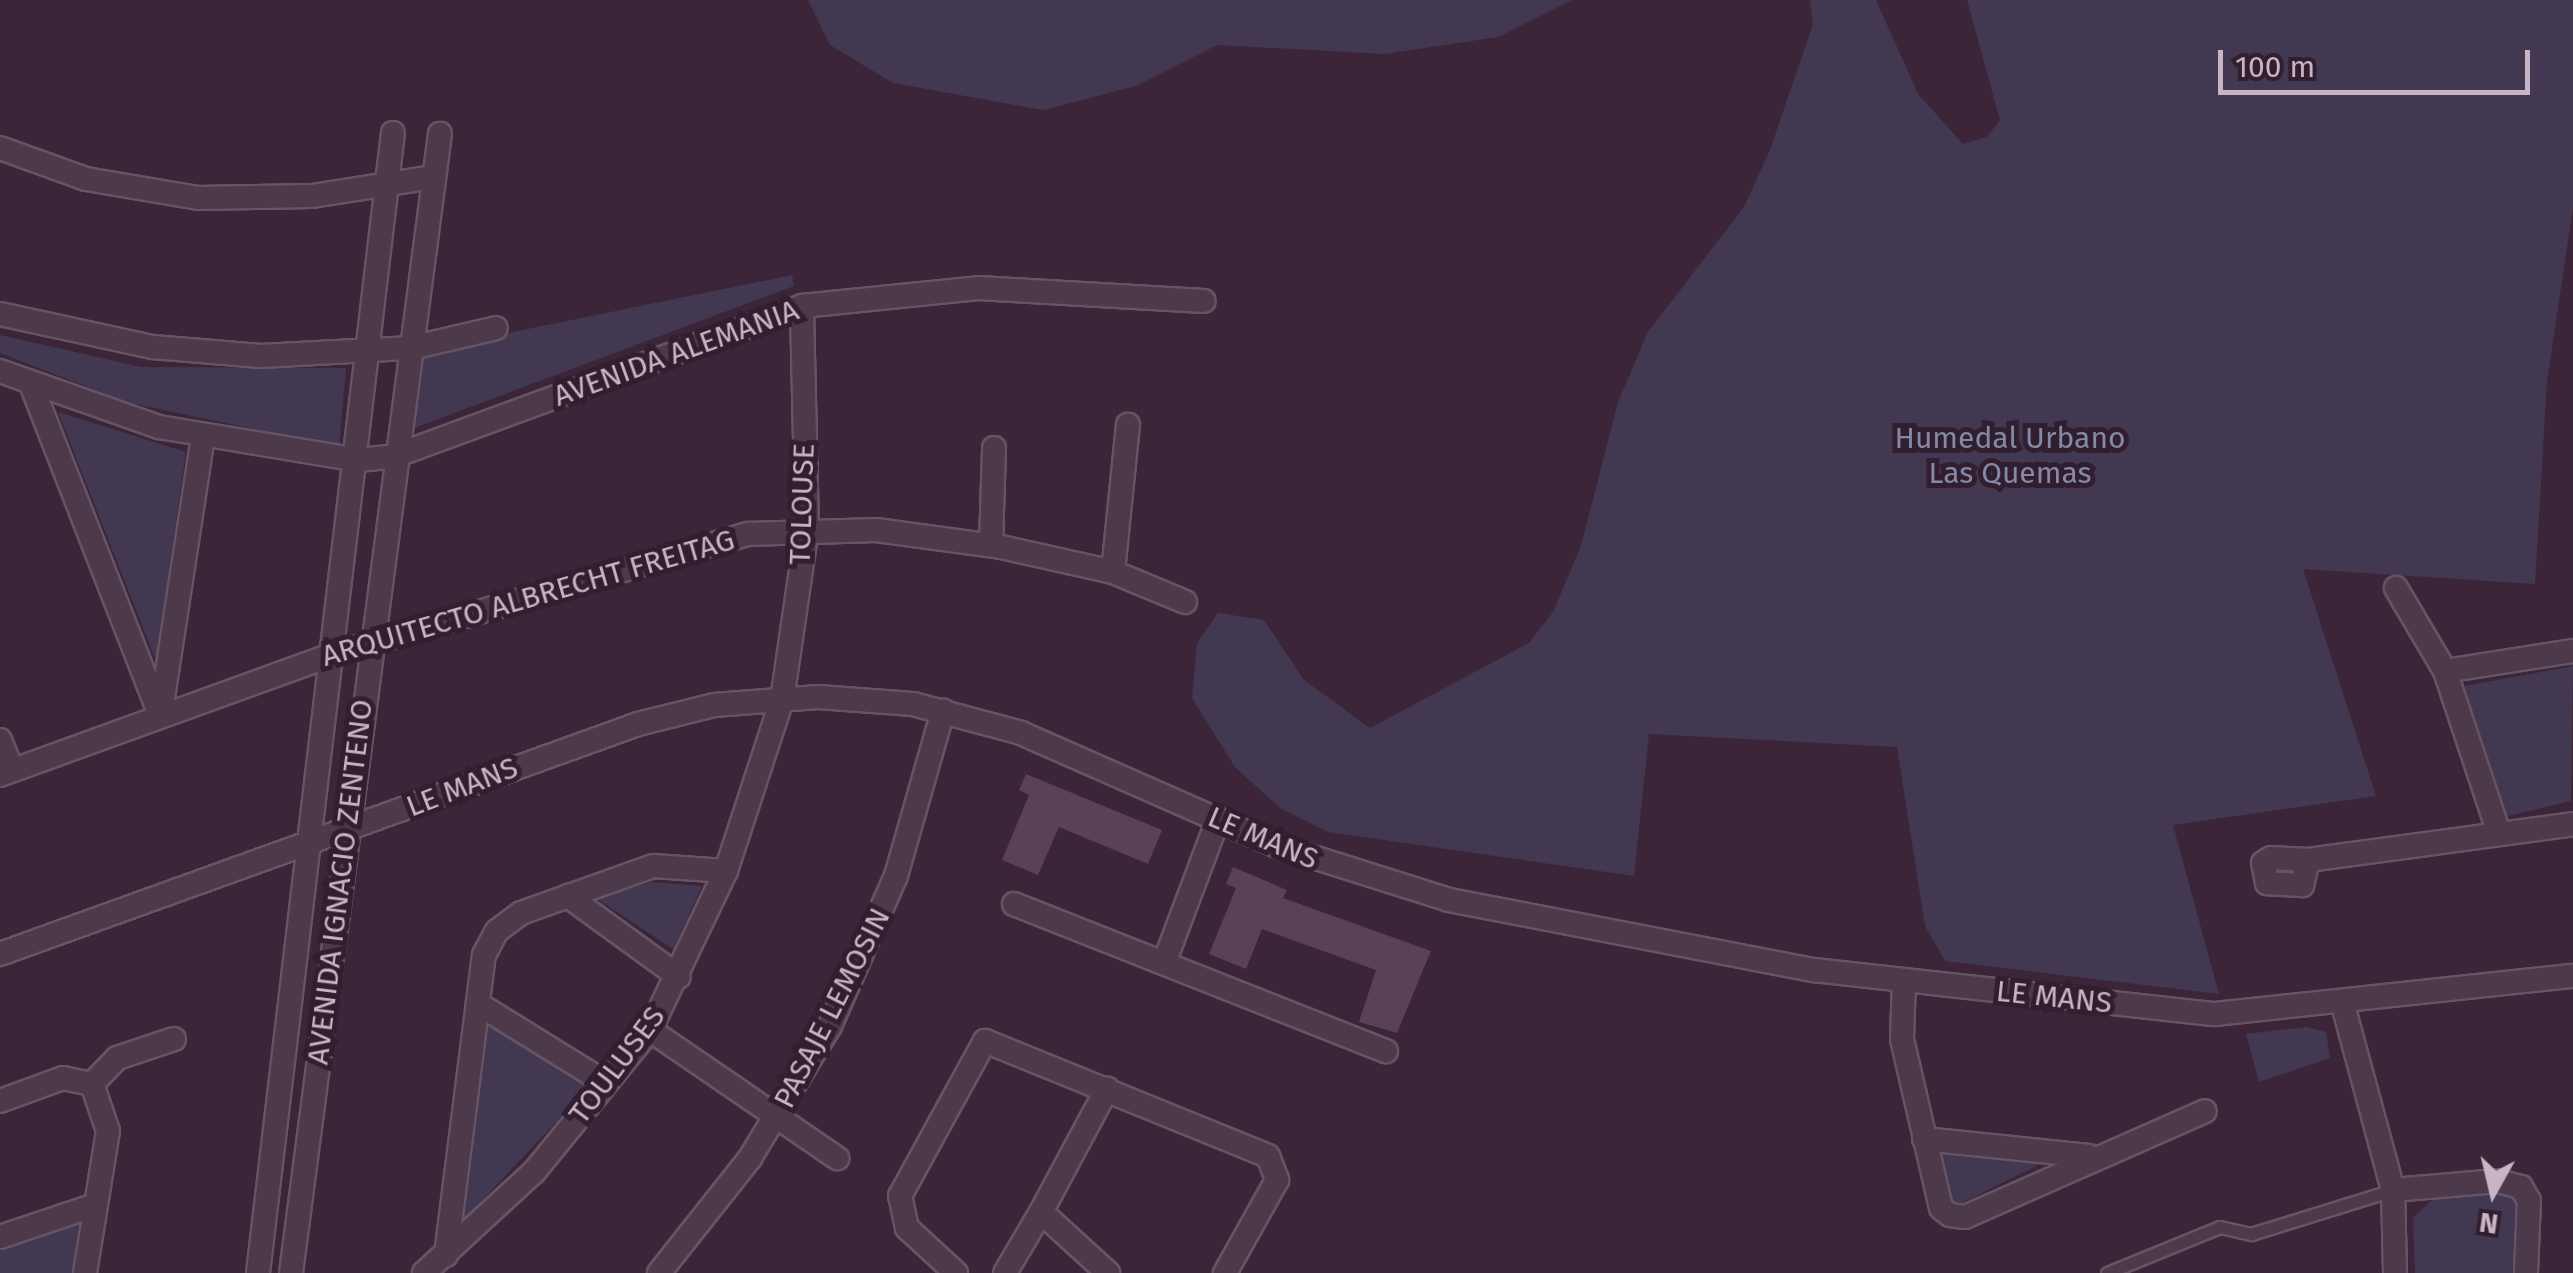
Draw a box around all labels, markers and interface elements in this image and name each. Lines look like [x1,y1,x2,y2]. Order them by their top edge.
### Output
scale bar [2223,30,2536,92]
text: 100 m [2235,49,2315,85]
street label: AVENIDA ALEMANIA [549,292,803,414]
park label: Humedal Urbano Las Quemas [1895,420,2125,490]
street label: TOLOUSE [782,443,822,565]
street label: ARQUITECTO ALBRECHT FREITAG [317,522,739,674]
street label: AVENIDA IGNACIO ZENTENO [300,697,380,1067]
street label: LE MANS [401,749,523,825]
street label: LE MANS [1202,799,1324,877]
street label: PASAJE LEMOSIN [766,902,898,1114]
street label: LE MANS [1994,973,2114,1021]
street label: TOULUSES [561,999,673,1131]
north arrow [2443,1143,2543,1243]
text: N [2477,1206,2500,1241]

